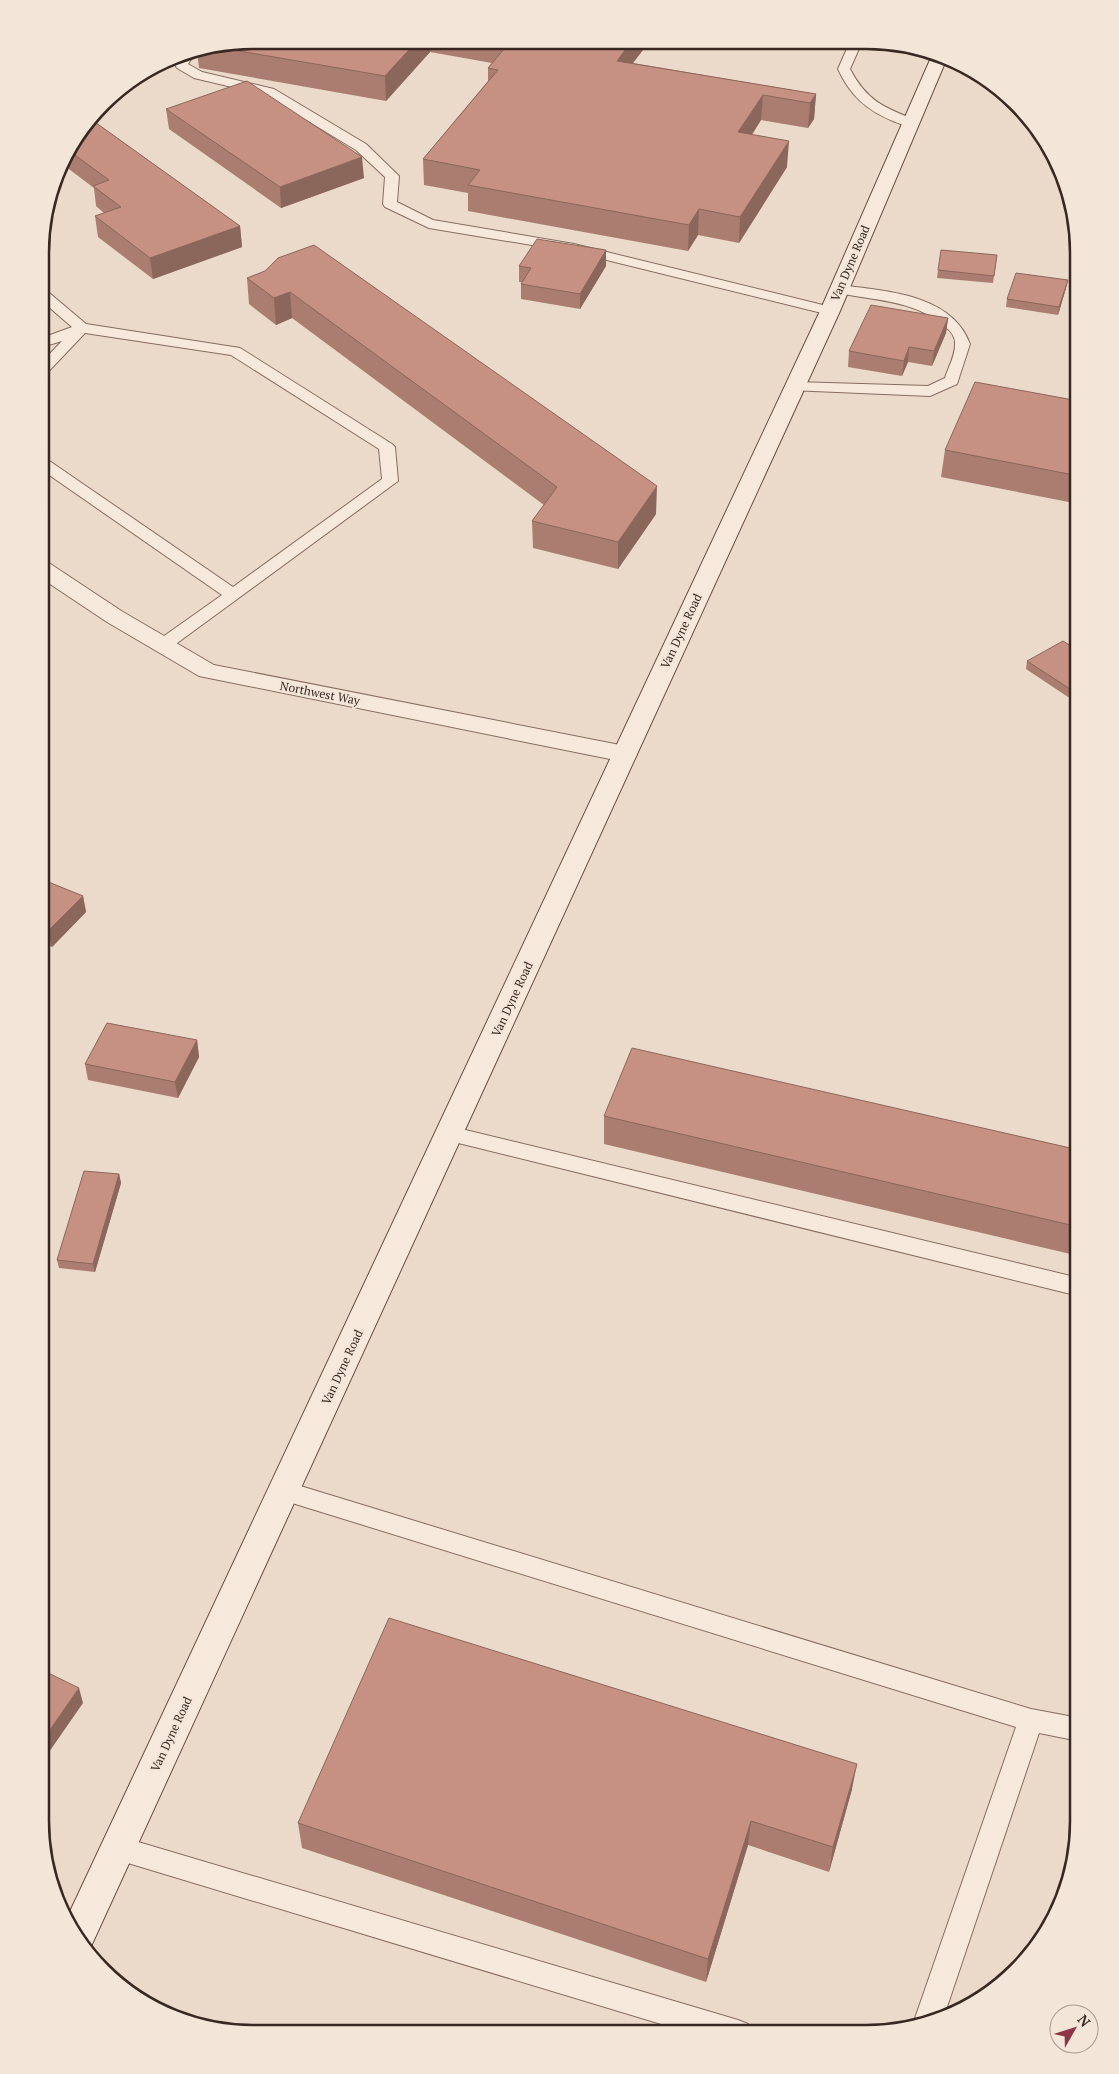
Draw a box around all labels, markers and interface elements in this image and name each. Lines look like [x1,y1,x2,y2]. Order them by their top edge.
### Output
street label: Van Dyne Road [827,223,873,303]
street label: Van Dyne Road [657,591,705,671]
street label: Northwest Way [279,678,362,708]
street label: Van Dyne Road [488,959,536,1039]
street label: Van Dyne Road [318,1327,366,1407]
street label: Van Dyne Road [147,1694,195,1774]
north arrow [1049,2004,1099,2054]
text: N [1074,2010,1095,2031]

